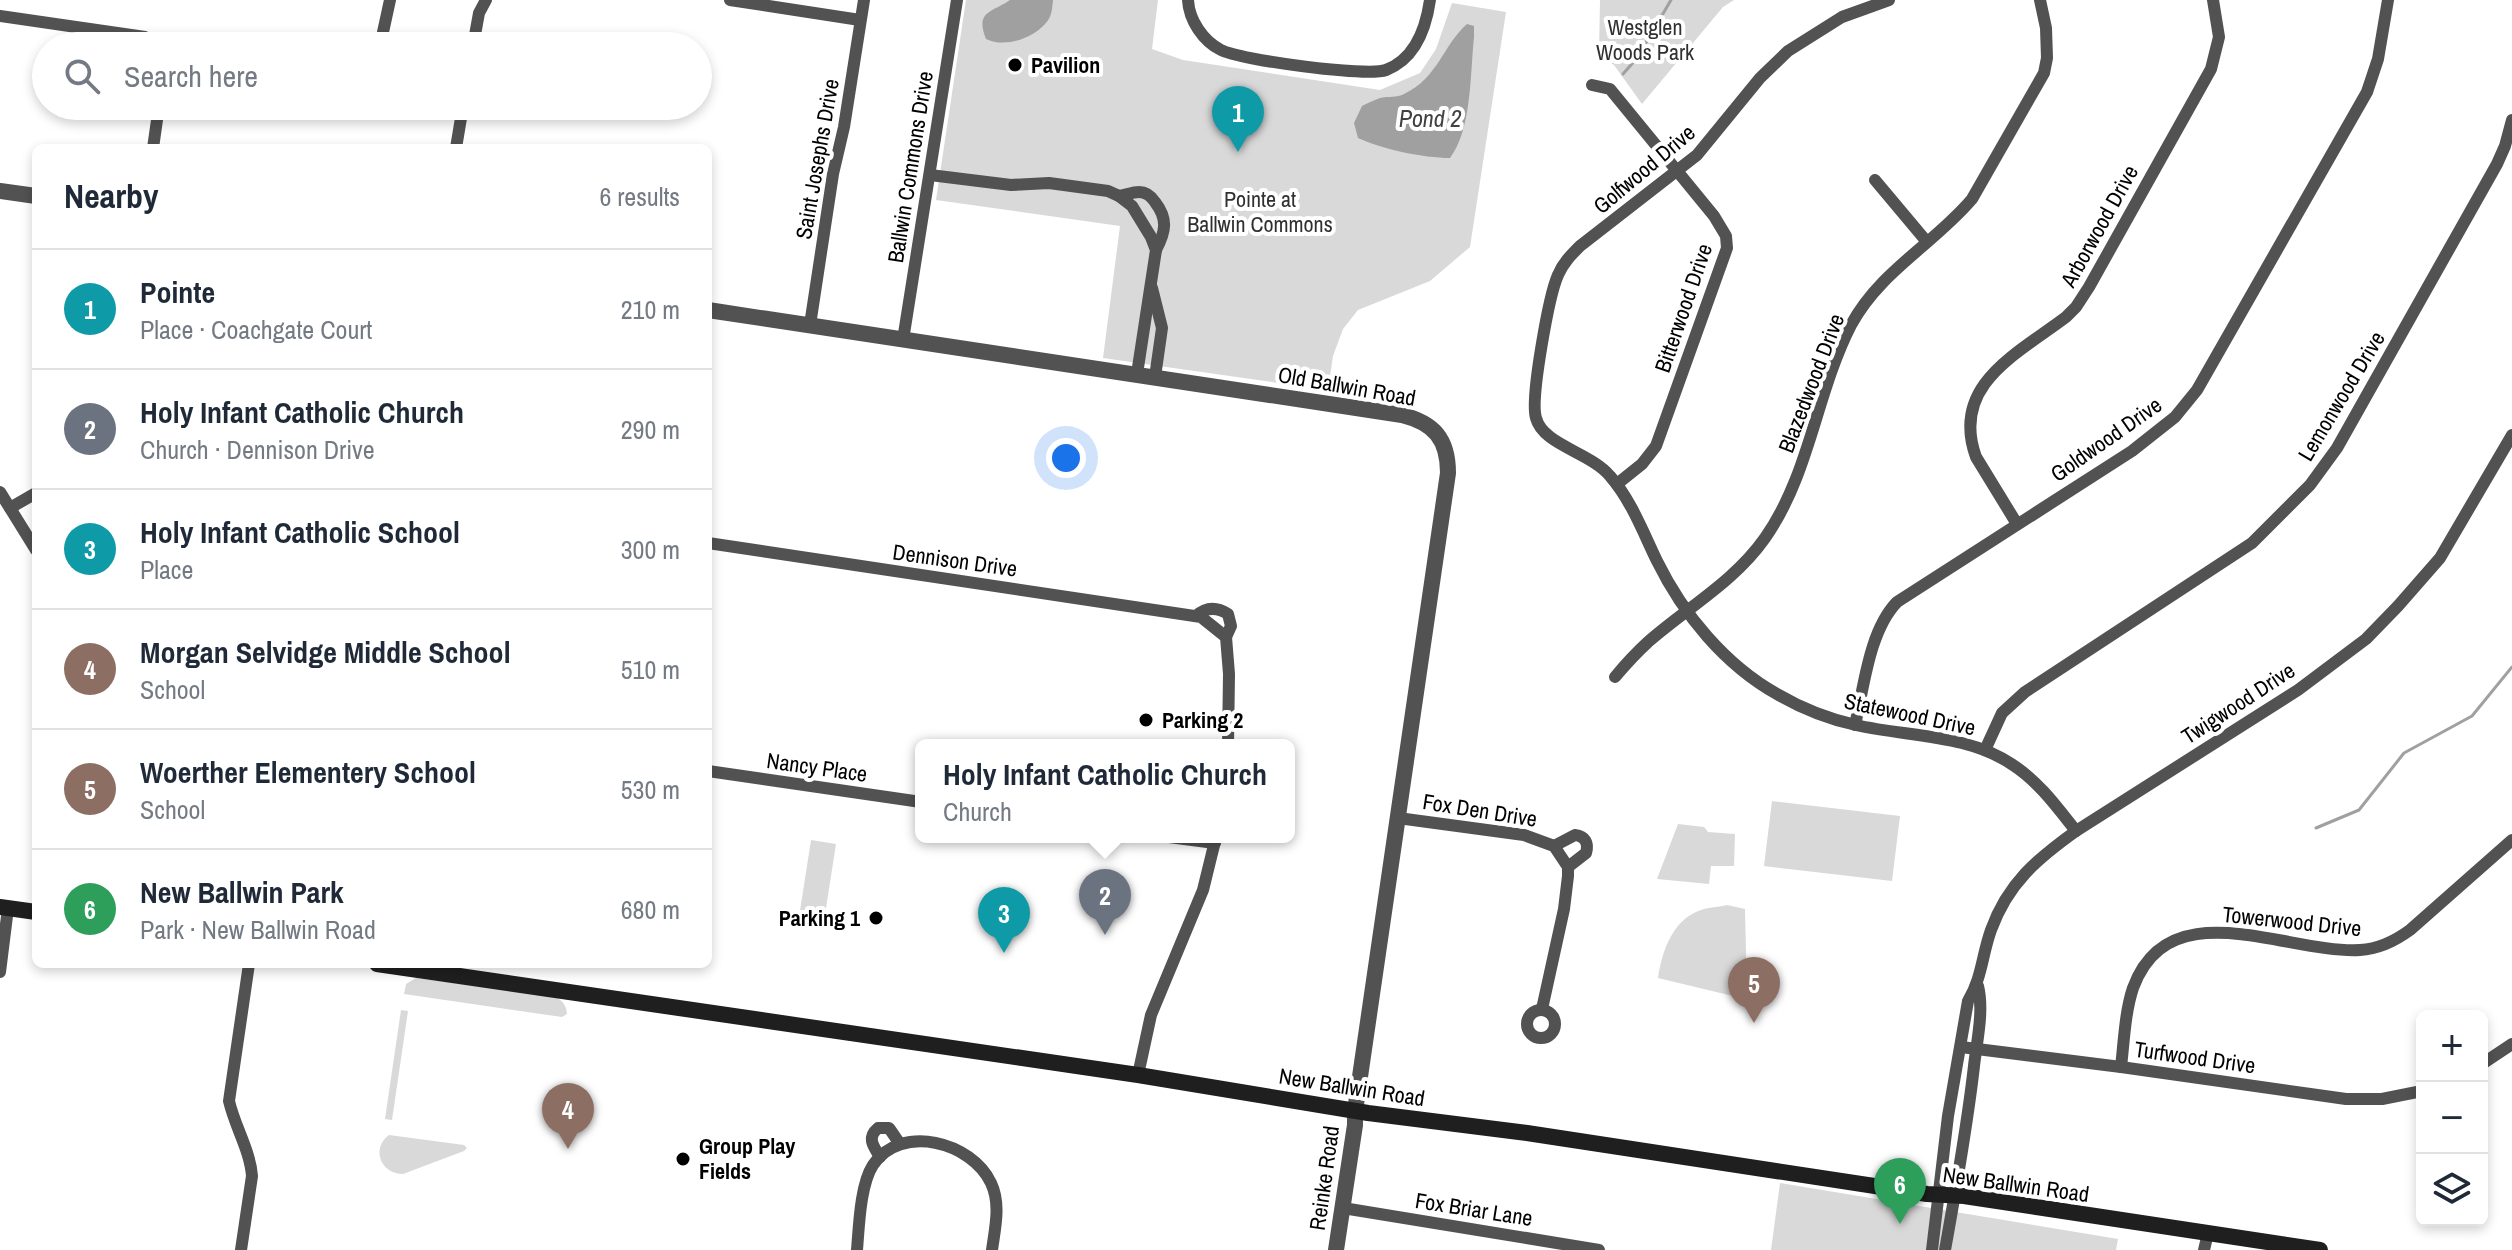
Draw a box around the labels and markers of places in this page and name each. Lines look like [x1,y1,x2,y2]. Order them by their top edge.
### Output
place label: Pavilion [1031,50,1100,80]
marker: Pavilion [1006,56,1024,74]
pin: 1 [1212,86,1264,152]
place label: Parking 2 [1162,705,1243,735]
marker: Parking 2 [1137,711,1155,729]
pin: 2 [1079,869,1131,935]
pin: 3 [978,887,1030,953]
place label: Parking 1 [779,903,861,933]
marker: Parking 1 [867,909,885,927]
pin: 5 [1728,957,1780,1023]
pin: 4 [542,1083,594,1149]
place label: Group Play Fields [699,1131,795,1186]
marker: Group Play Fields [674,1150,692,1168]
pin: 6 [1874,1158,1926,1224]

